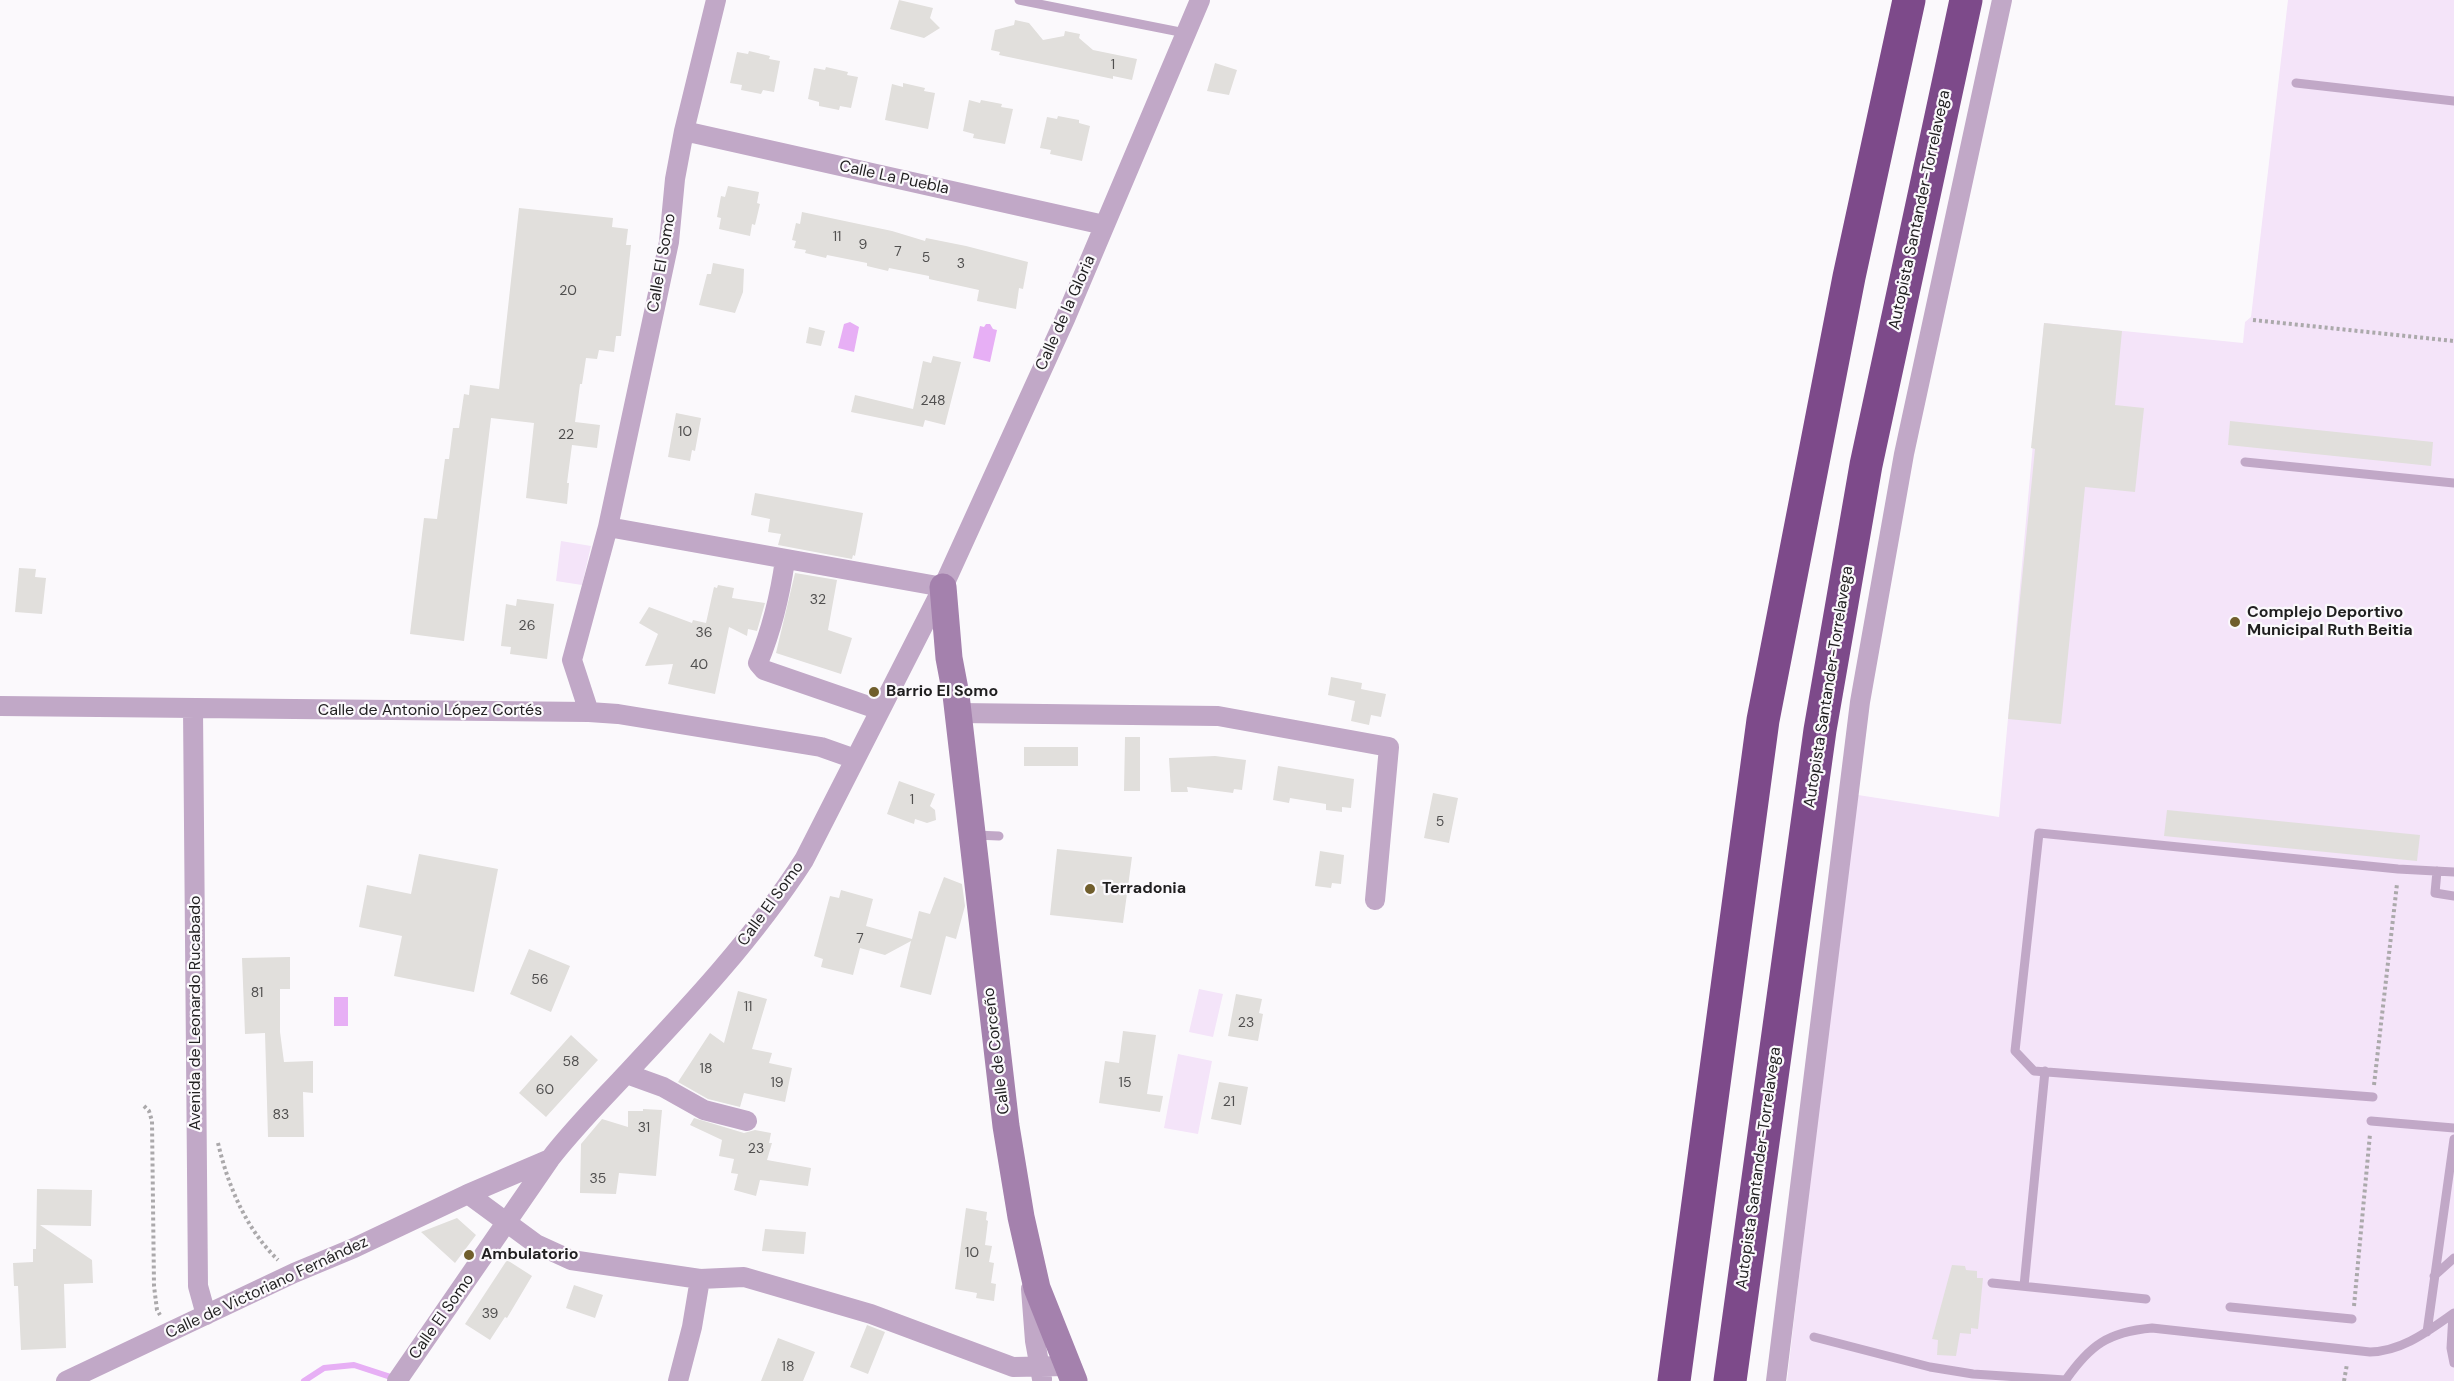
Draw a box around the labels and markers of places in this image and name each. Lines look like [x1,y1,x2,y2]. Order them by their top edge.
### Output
place label: Complejo Deportivo Municipal Ruth Beitia [2247,603,2413,641]
marker: Complejo Deportivo Municipal Ruth Beitia [2228,615,2242,629]
place label: Barrio El Somo [886,682,998,702]
marker: Barrio El Somo [867,685,881,699]
place label: Terradonia [1102,879,1186,899]
marker: Terradonia [1083,882,1097,896]
place label: Ambulatorio [481,1245,578,1265]
marker: Ambulatorio [462,1248,476,1262]

